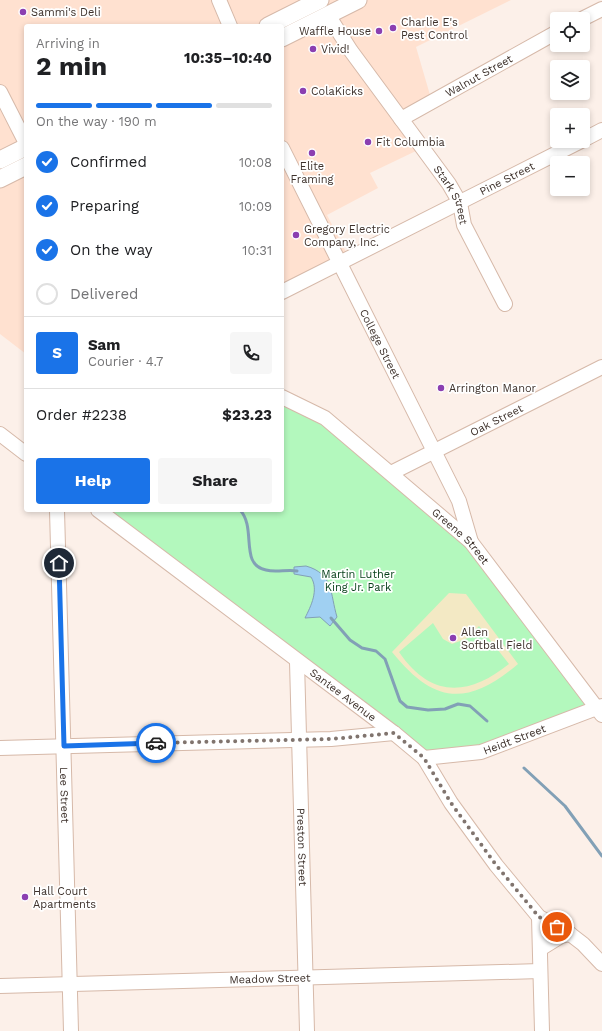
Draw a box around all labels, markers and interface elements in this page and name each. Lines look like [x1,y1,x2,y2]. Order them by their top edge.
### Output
place label: Sammi's Deli [31,6,101,19]
marker: Sammi's Deli [18,7,28,17]
map controls [550,12,590,196]
button: locate [550,12,590,52]
place label: Charlie E's Pest Control [401,16,469,42]
marker: Charlie E's Pest Control [388,23,398,33]
place label: Waffle House [299,25,371,38]
marker: Waffle House [374,26,384,36]
text: Arriving in [36,36,100,51]
place label: Vivid! [321,43,350,56]
marker: Vivid! [308,44,318,54]
text: 10:35–10:40 [184,49,272,67]
text: 2 min [36,51,107,81]
street label: Walnut Street [443,52,515,100]
button: layers [550,60,590,100]
place label: ColaKicks [311,85,363,98]
marker: ColaKicks [298,86,308,96]
button: + [550,108,590,148]
text: On the way · 190 m [36,114,157,129]
place label: Fit Columbia [376,136,445,149]
marker: Fit Columbia [363,137,373,147]
marker: Elite Framing [307,148,317,158]
icon: check [36,151,58,173]
text: Confirmed [70,153,147,171]
text: 10:08 [239,155,272,170]
button: − [550,156,590,196]
street label: Pine Street [477,159,537,198]
place label: Elite Framing [291,160,334,186]
street label: Stark Street [431,163,470,226]
icon: check [36,195,58,217]
text: Preparing [70,197,139,215]
text: 10:09 [239,199,272,214]
place label: Gregory Electric Company, Inc. [304,223,390,249]
marker: Gregory Electric Company, Inc. [291,230,301,240]
icon: check [36,239,58,261]
text: On the way [70,241,152,259]
text: 10:31 [242,243,272,258]
text: Delivered [70,285,138,303]
street label: College Street [357,307,403,381]
button: phone [230,332,272,374]
text: Sam [88,336,120,354]
text: S [52,344,62,362]
text: Courier · 4.7 [88,354,163,369]
place label: Arrington Manor [449,382,537,395]
marker: Arrington Manor [436,383,446,393]
street label: Oak Street [468,401,525,439]
text: Order #2238 [36,406,127,424]
text: $23.23 [222,406,272,424]
button: Help [36,458,150,504]
button: Share [158,458,272,504]
street label: Greene Street [429,505,492,567]
pin [42,546,76,580]
icon: home [48,552,70,574]
park label: Martin Luther King Jr. Park [321,568,395,594]
place label: Allen Softball Field [461,626,532,652]
marker: Allen Softball Field [448,633,458,643]
street label: Santee Avenue [308,666,379,724]
street label: Heidt Street [481,721,548,757]
courier [136,723,176,763]
icon: car [145,732,167,754]
street label: Lee Street [57,767,72,823]
street label: Preston Street [294,808,310,887]
place label: Hall Court Apartments [33,885,96,911]
marker: Hall Court Apartments [20,892,30,902]
pin [540,910,574,944]
icon: bag [546,916,568,938]
street label: Meadow Street [229,971,311,986]

